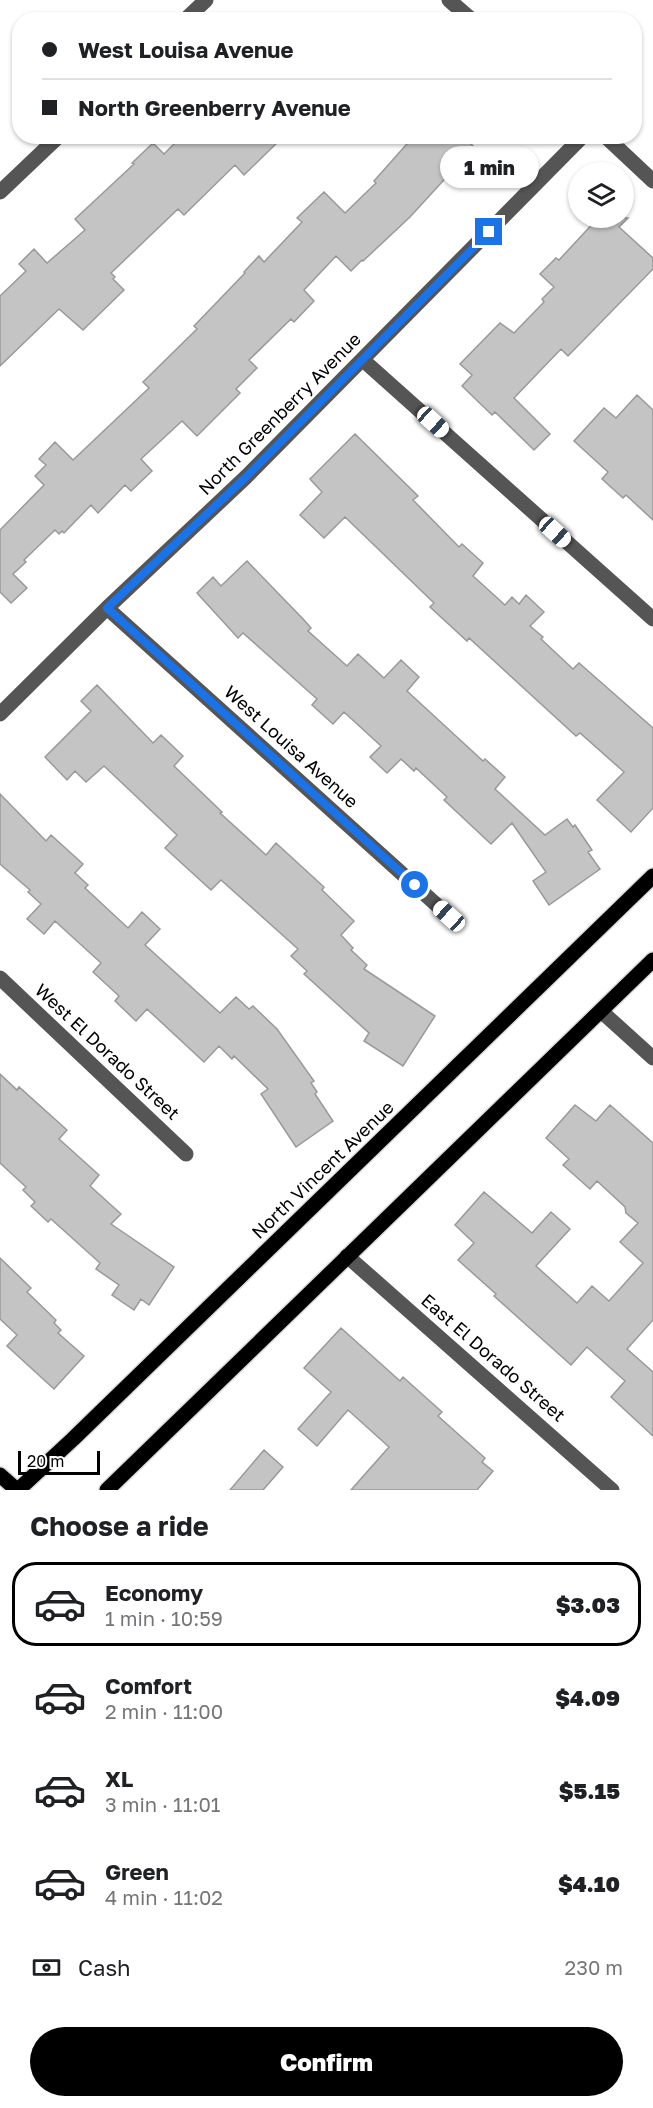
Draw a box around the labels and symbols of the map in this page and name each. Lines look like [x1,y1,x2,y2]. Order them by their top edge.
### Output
callout: 1 min [440,145,538,187]
route end [475,218,502,245]
street label: North Greenberry Avenue [194,328,365,499]
car [414,403,452,441]
car [536,513,574,551]
street label: West Louisa Avenue [220,680,363,812]
route start [401,871,428,898]
car [430,897,468,935]
street label: West El Dorado Street [31,979,184,1124]
street label: North Vincent Avenue [247,1096,398,1243]
street label: East El Dorado Street [417,1289,570,1426]
scale bar [18,1448,100,1476]

